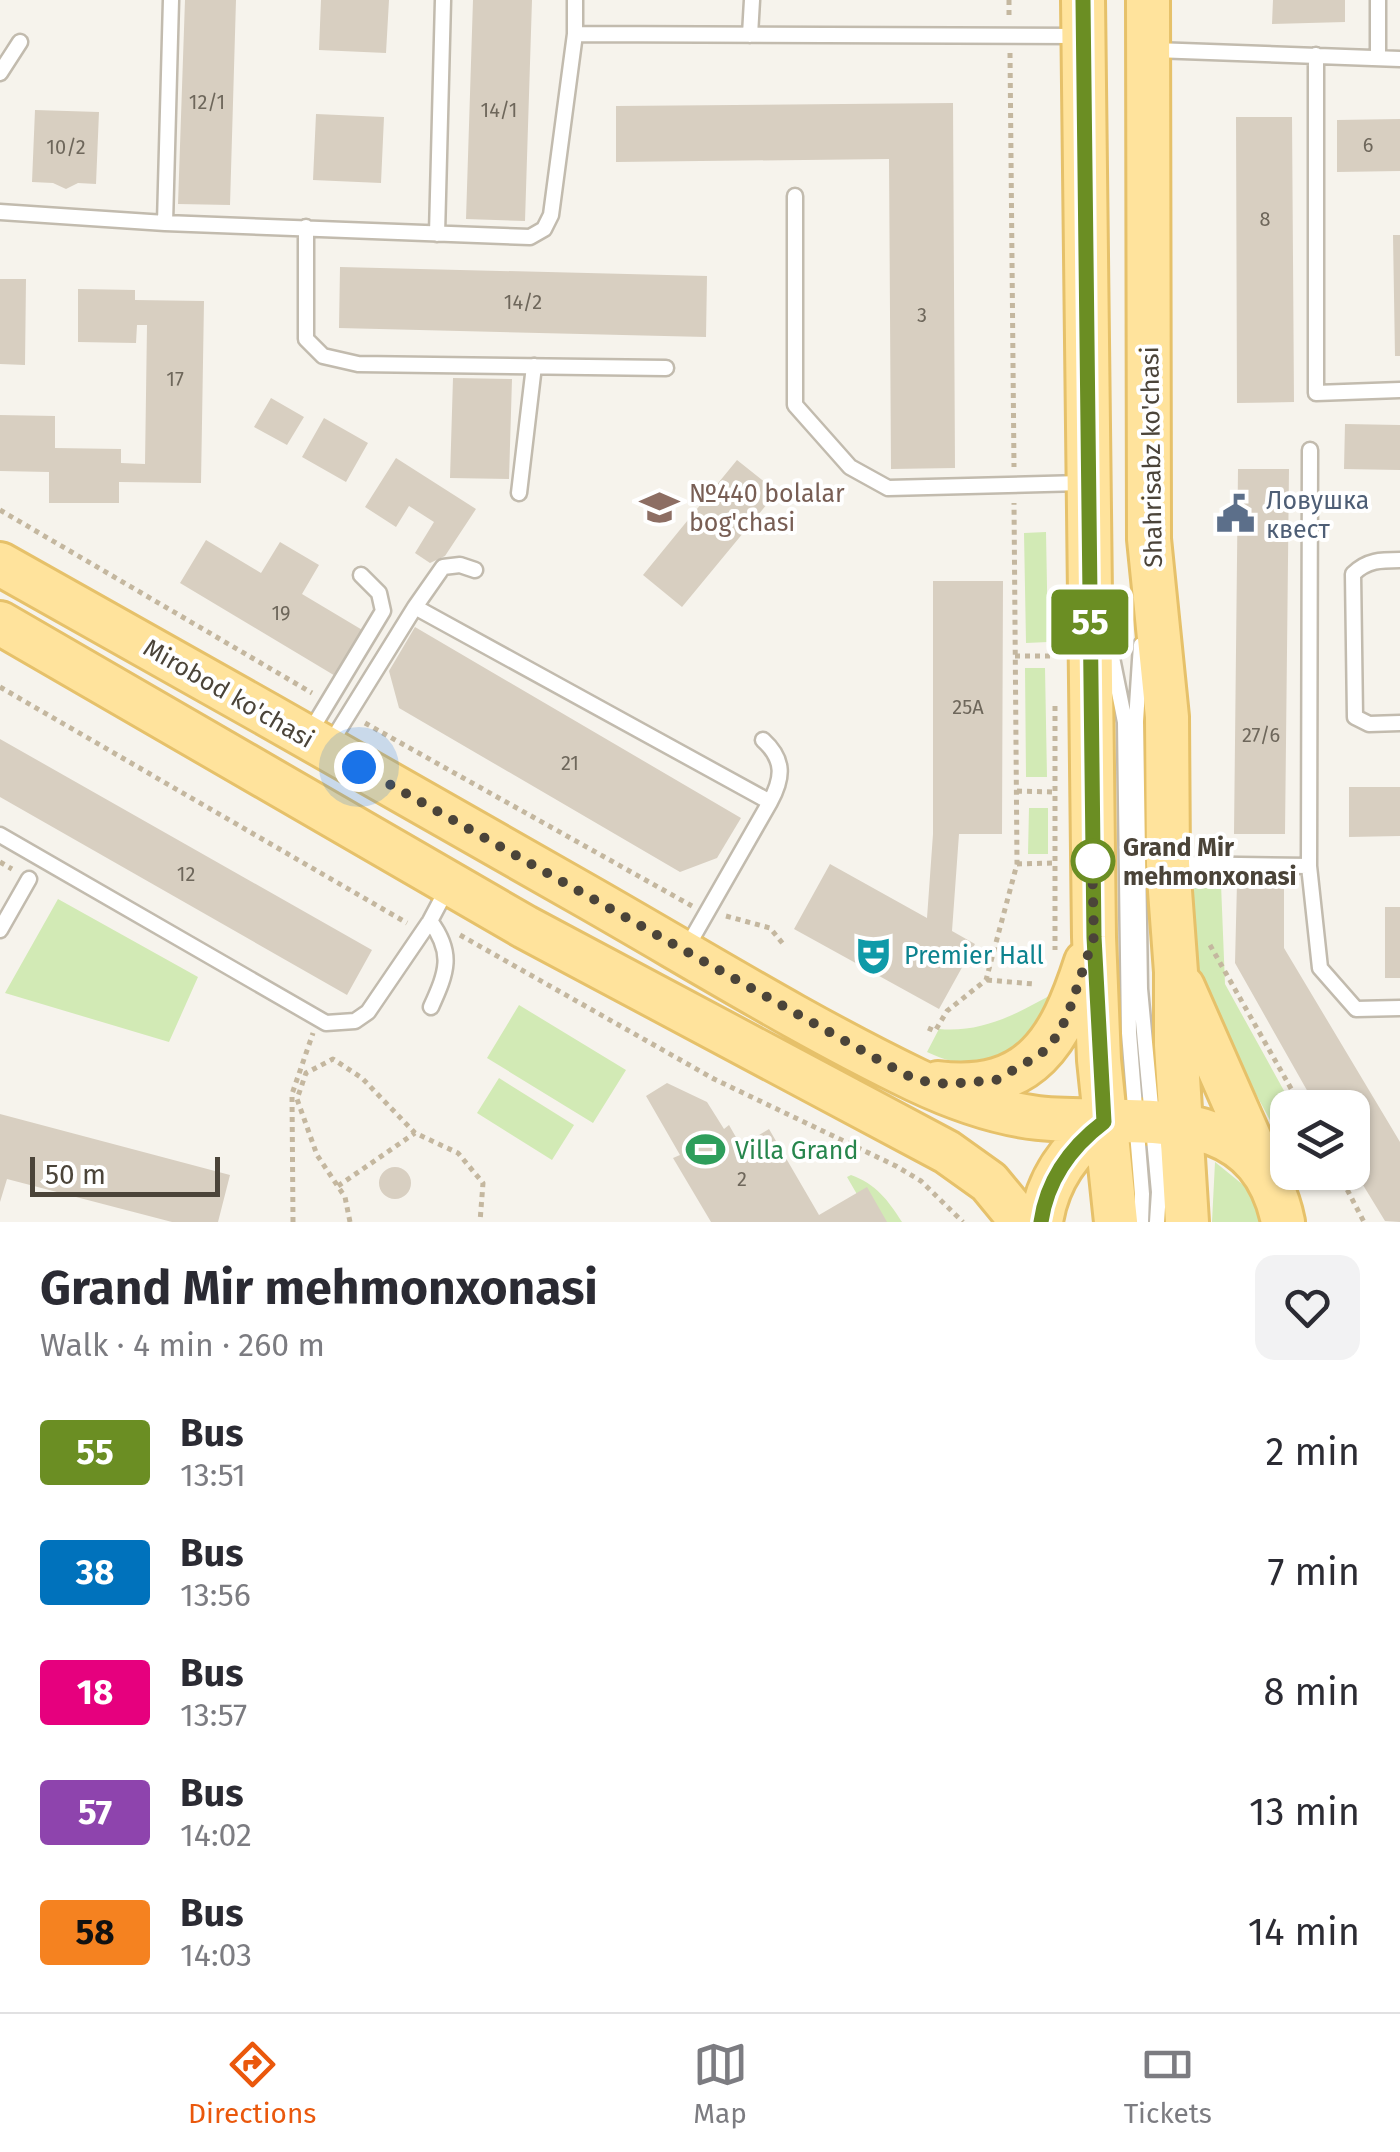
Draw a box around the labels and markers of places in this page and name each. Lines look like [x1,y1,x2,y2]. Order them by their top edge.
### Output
place label: №440 bolalar bog'chasi [689,479,845,538]
school or university icon: №440 bolalar bog'chasi [638,486,680,528]
place label: Ловушка квест [1266,486,1369,545]
public building icon: Ловушка квест [1215,493,1257,535]
place label: Grand Mir mehmonxonasi [1123,833,1297,892]
marker: Grand Mir mehmonxonasi [1072,840,1114,882]
theatre icon: Premier Hall [853,934,895,976]
place label: Premier Hall [904,941,1044,971]
sports icon: Villa Grand [684,1129,726,1171]
place label: Villa Grand [735,1136,858,1166]

